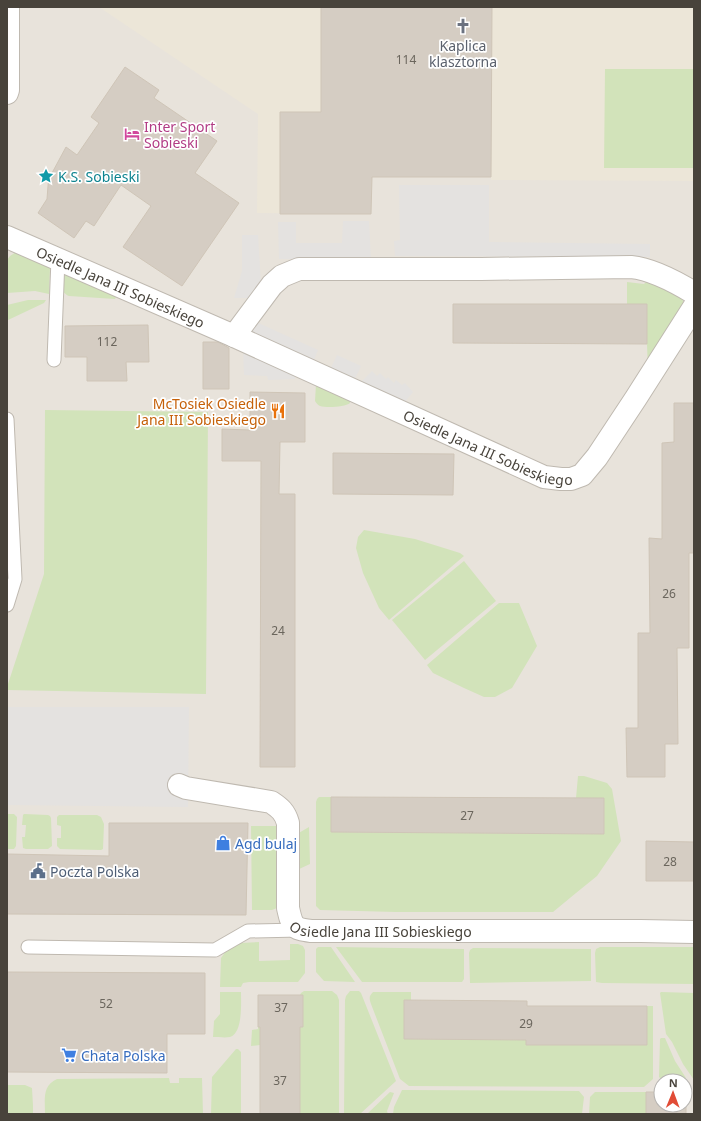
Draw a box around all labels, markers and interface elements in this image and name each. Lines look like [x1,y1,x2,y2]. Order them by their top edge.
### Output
church icon: Kaplica klasztorna [454,17,472,35]
place label: Kaplica klasztorna [429,36,497,71]
house number: 114 [396,51,416,68]
place label: Inter Sport Sobieski [144,117,215,152]
hotel icon: Inter Sport Sobieski [123,125,141,143]
place icon: K.S. Sobieski [37,167,55,185]
place label: K.S. Sobieski [58,167,140,186]
street label: Osiedle Jana III Sobieskiego [34,242,208,332]
house number: 112 [97,333,117,350]
place label: McTosiek Osiedle Jana III Sobieskiego [135,394,266,429]
restaurant icon: McTosiek Osiedle Jana III Sobieskiego [269,402,287,420]
street label: Osiedle Jana III Sobieskiego [401,405,573,489]
house number: 26 [662,585,676,602]
house number: 24 [271,622,285,639]
house number: 27 [460,807,474,824]
shop icon: Agd bulaj [214,834,232,852]
place label: Agd bulaj [235,834,297,853]
house number: 28 [663,853,677,870]
public building icon: Poczta Polska [29,862,47,880]
place label: Poczta Polska [50,862,139,881]
street label: Osiedle Jana III Sobieskiego [286,916,472,941]
house number: 52 [99,995,113,1012]
house number: 37 [274,999,288,1016]
house number: 29 [519,1015,533,1032]
supermarket icon: Chata Polska [60,1046,78,1064]
place label: Chata Polska [81,1046,166,1065]
house number: 37 [273,1072,287,1089]
north arrow [653,1073,693,1113]
text: N [669,1075,678,1090]

